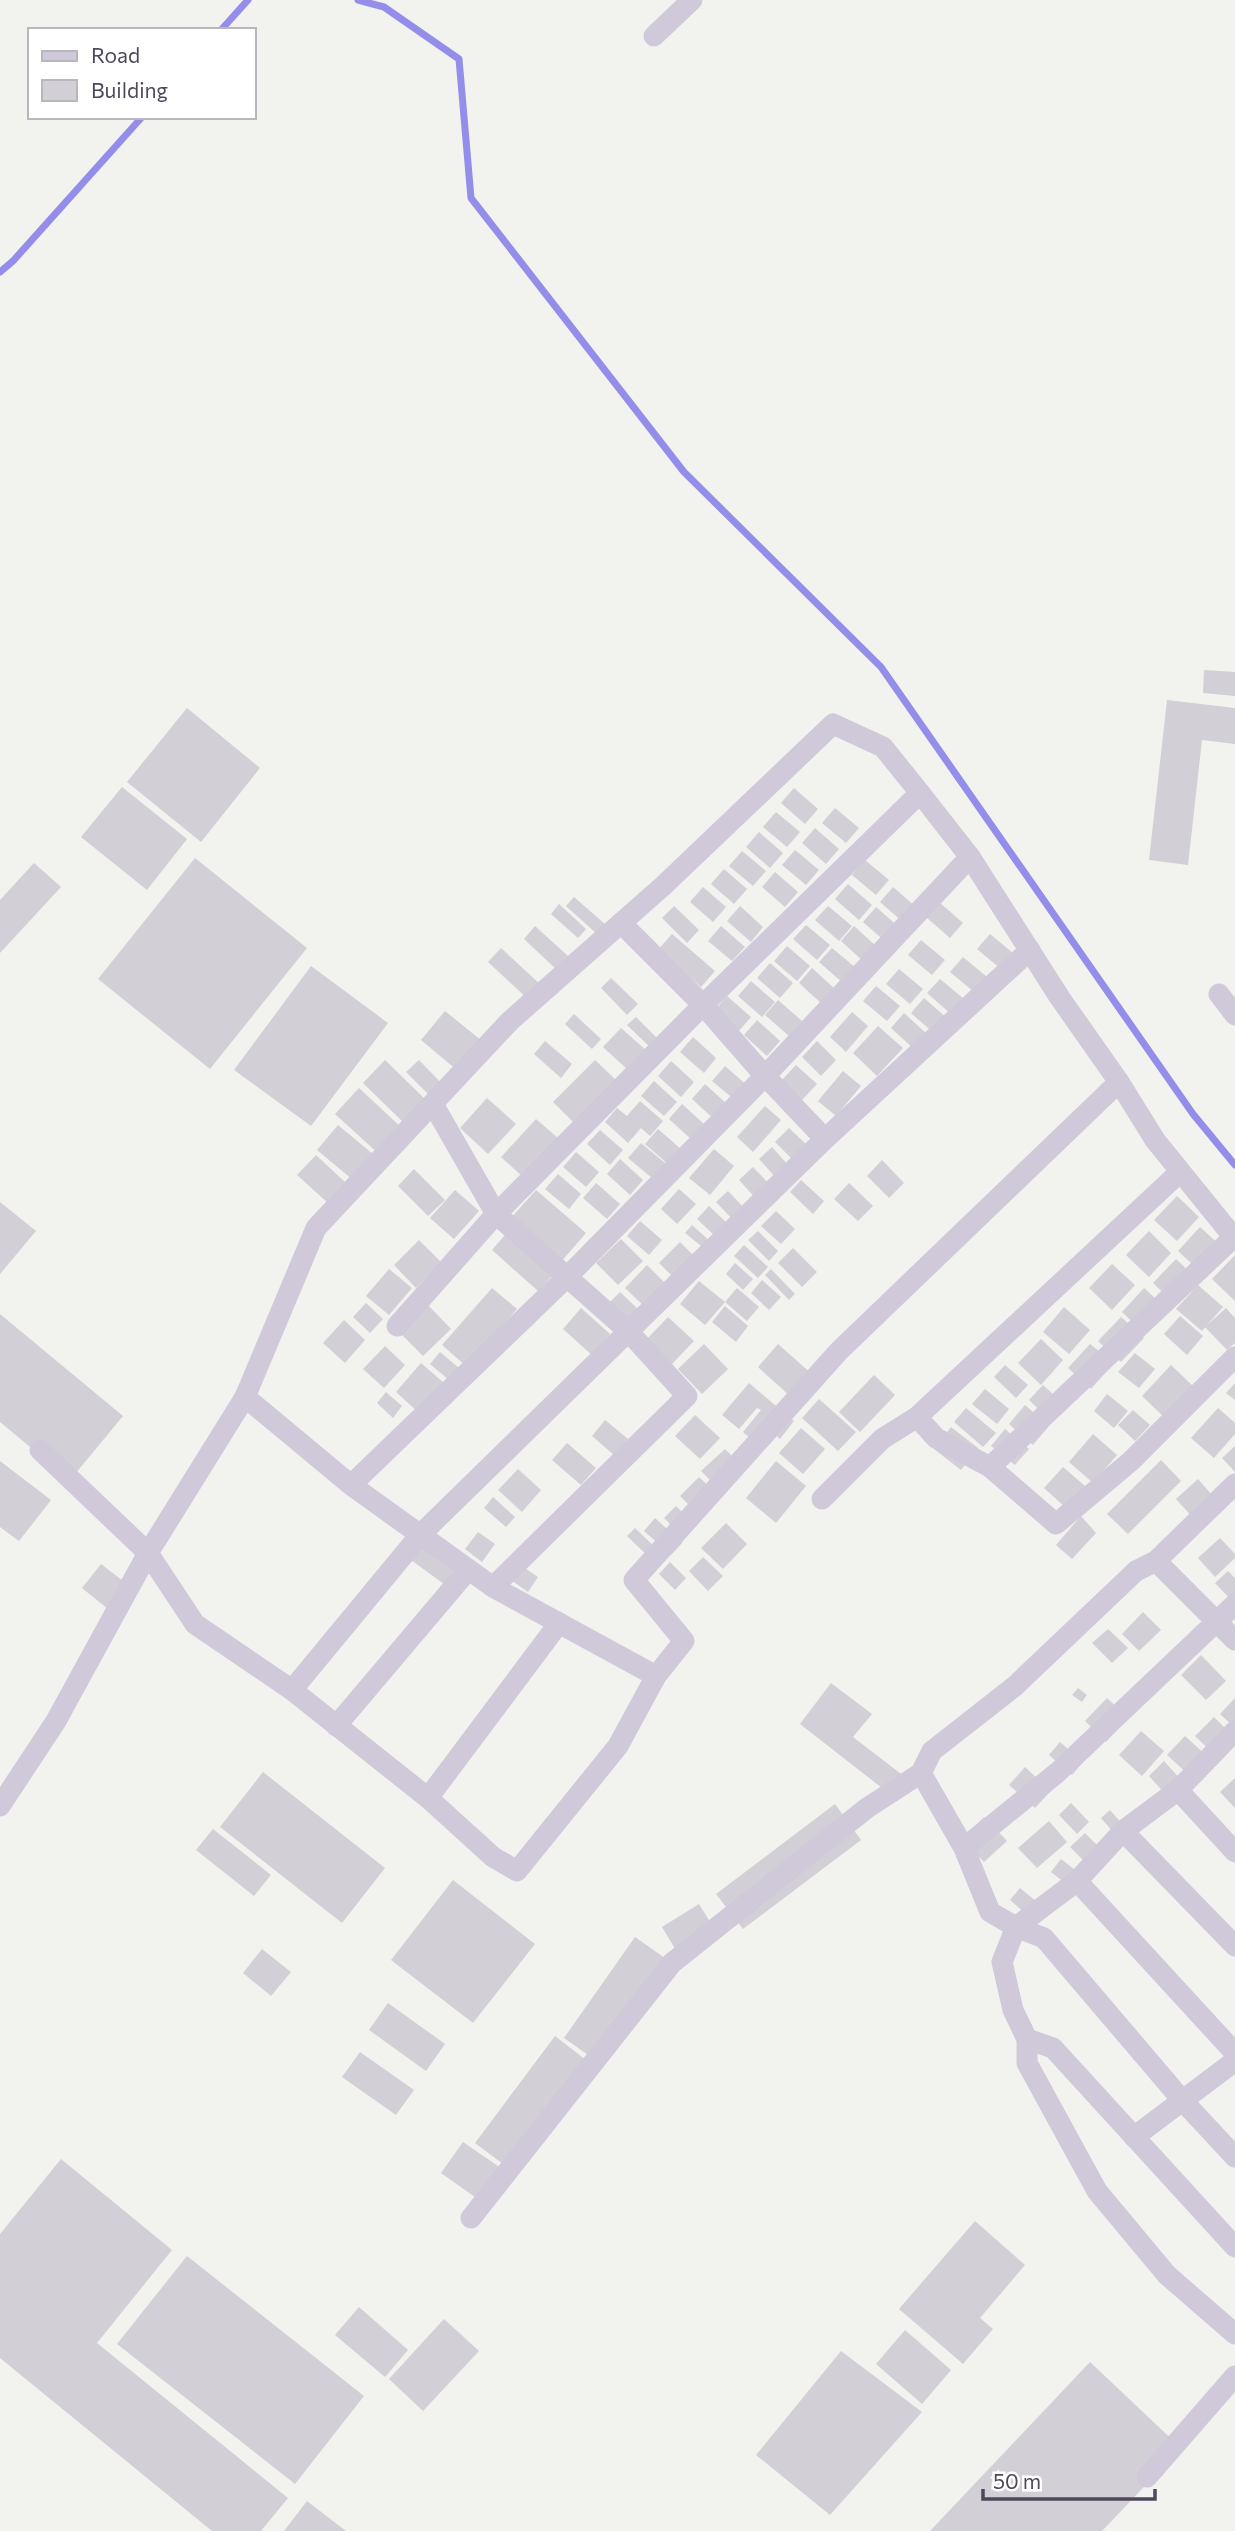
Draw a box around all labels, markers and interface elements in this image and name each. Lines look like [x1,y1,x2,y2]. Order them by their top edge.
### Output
legend [28,28,256,119]
text: Road [91,42,140,67]
text: Building [91,77,168,102]
scale bar [983,2458,1154,2502]
text: 50 m [993,2468,1041,2493]

